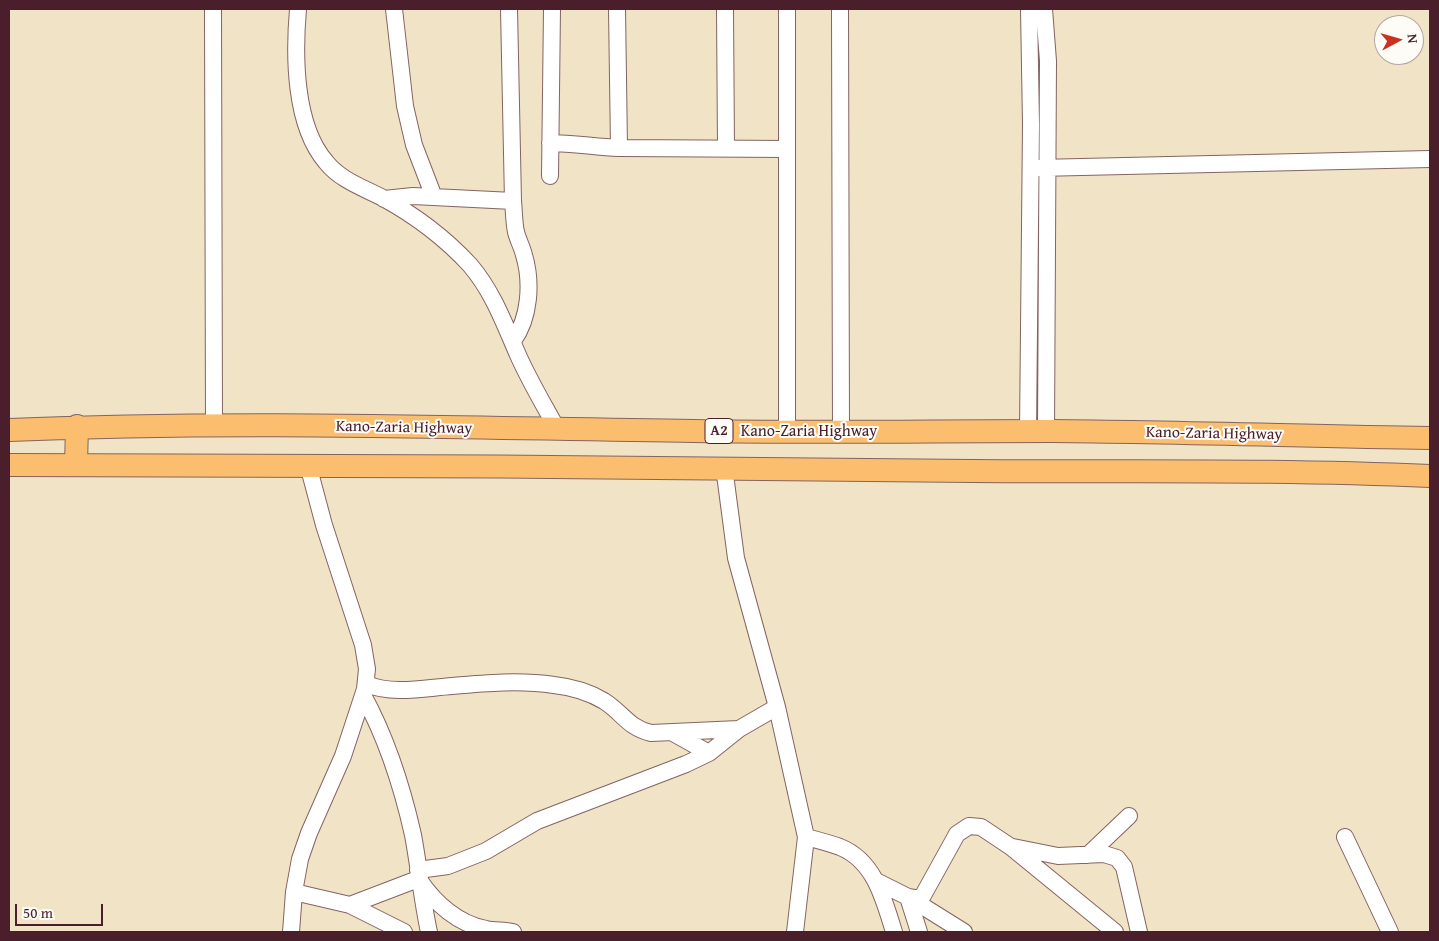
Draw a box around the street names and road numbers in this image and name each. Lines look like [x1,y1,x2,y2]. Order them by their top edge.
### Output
street label: Kano-Zaria Highway [336,417,472,439]
road number: A2 [705,418,733,444]
street label: Kano-Zaria Highway [741,422,877,442]
street label: Kano-Zaria Highway [1146,423,1282,445]

